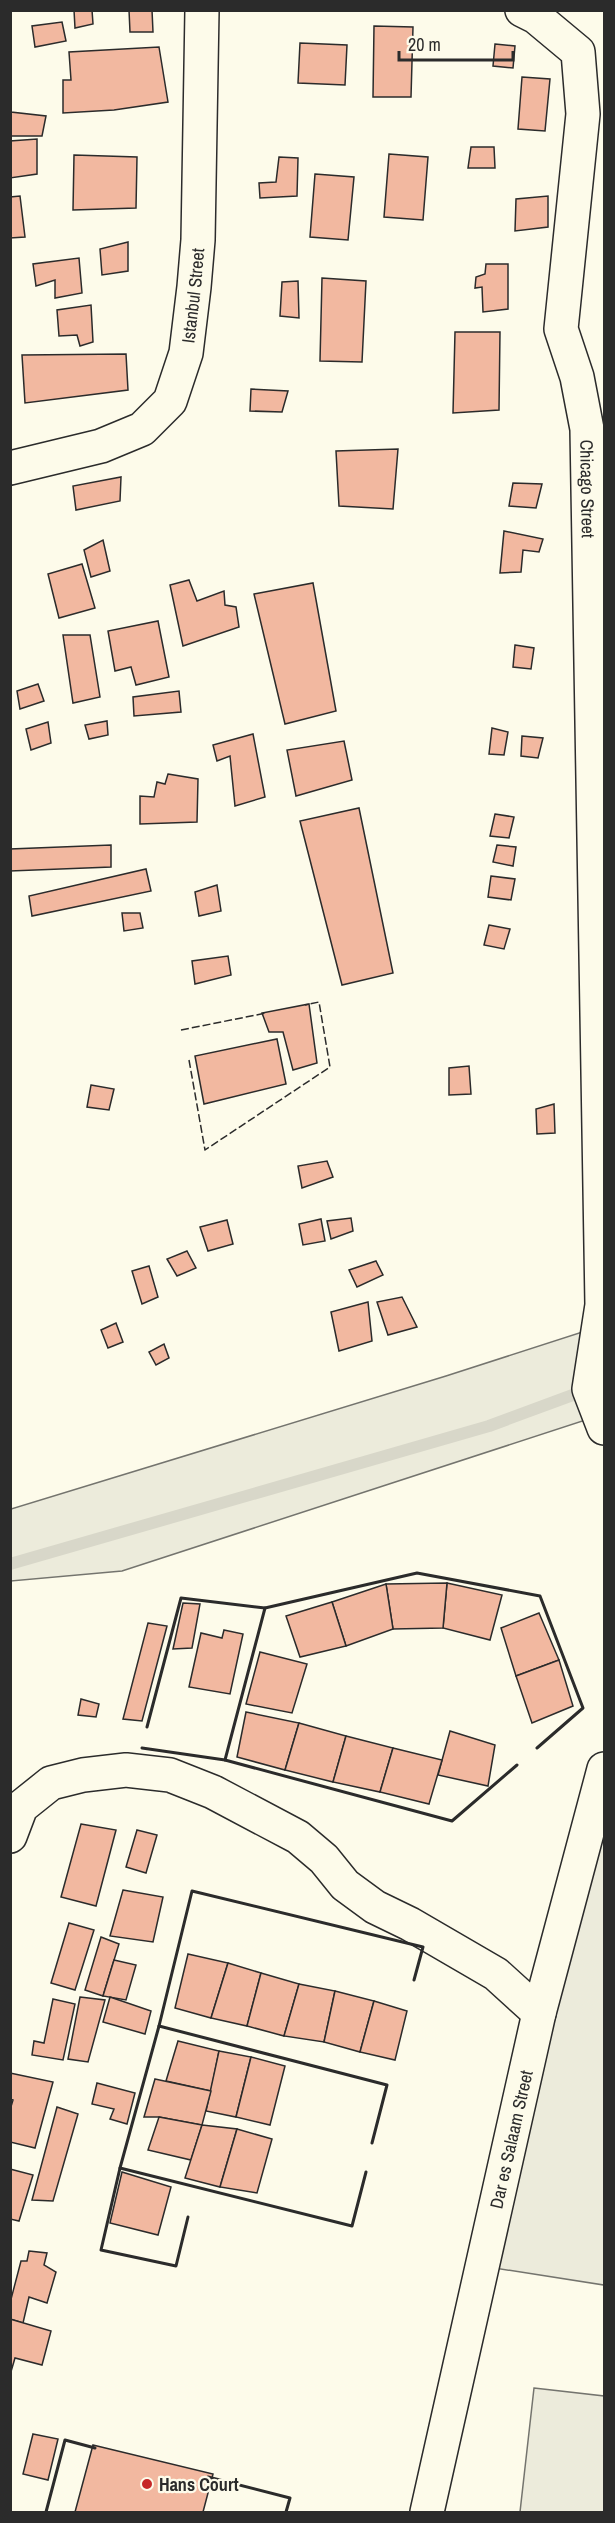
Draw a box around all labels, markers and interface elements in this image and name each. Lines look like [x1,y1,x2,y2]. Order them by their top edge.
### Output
scale bar [399,24,513,62]
text: 20 m [408,32,441,57]
street label: Istanbul Street [175,247,210,344]
street label: Chicago Street [575,439,601,538]
street label: Dar es Salaam Street [483,2068,538,2211]
place label: Hans Court [159,2472,239,2497]
marker: Hans Court [140,2477,154,2491]

